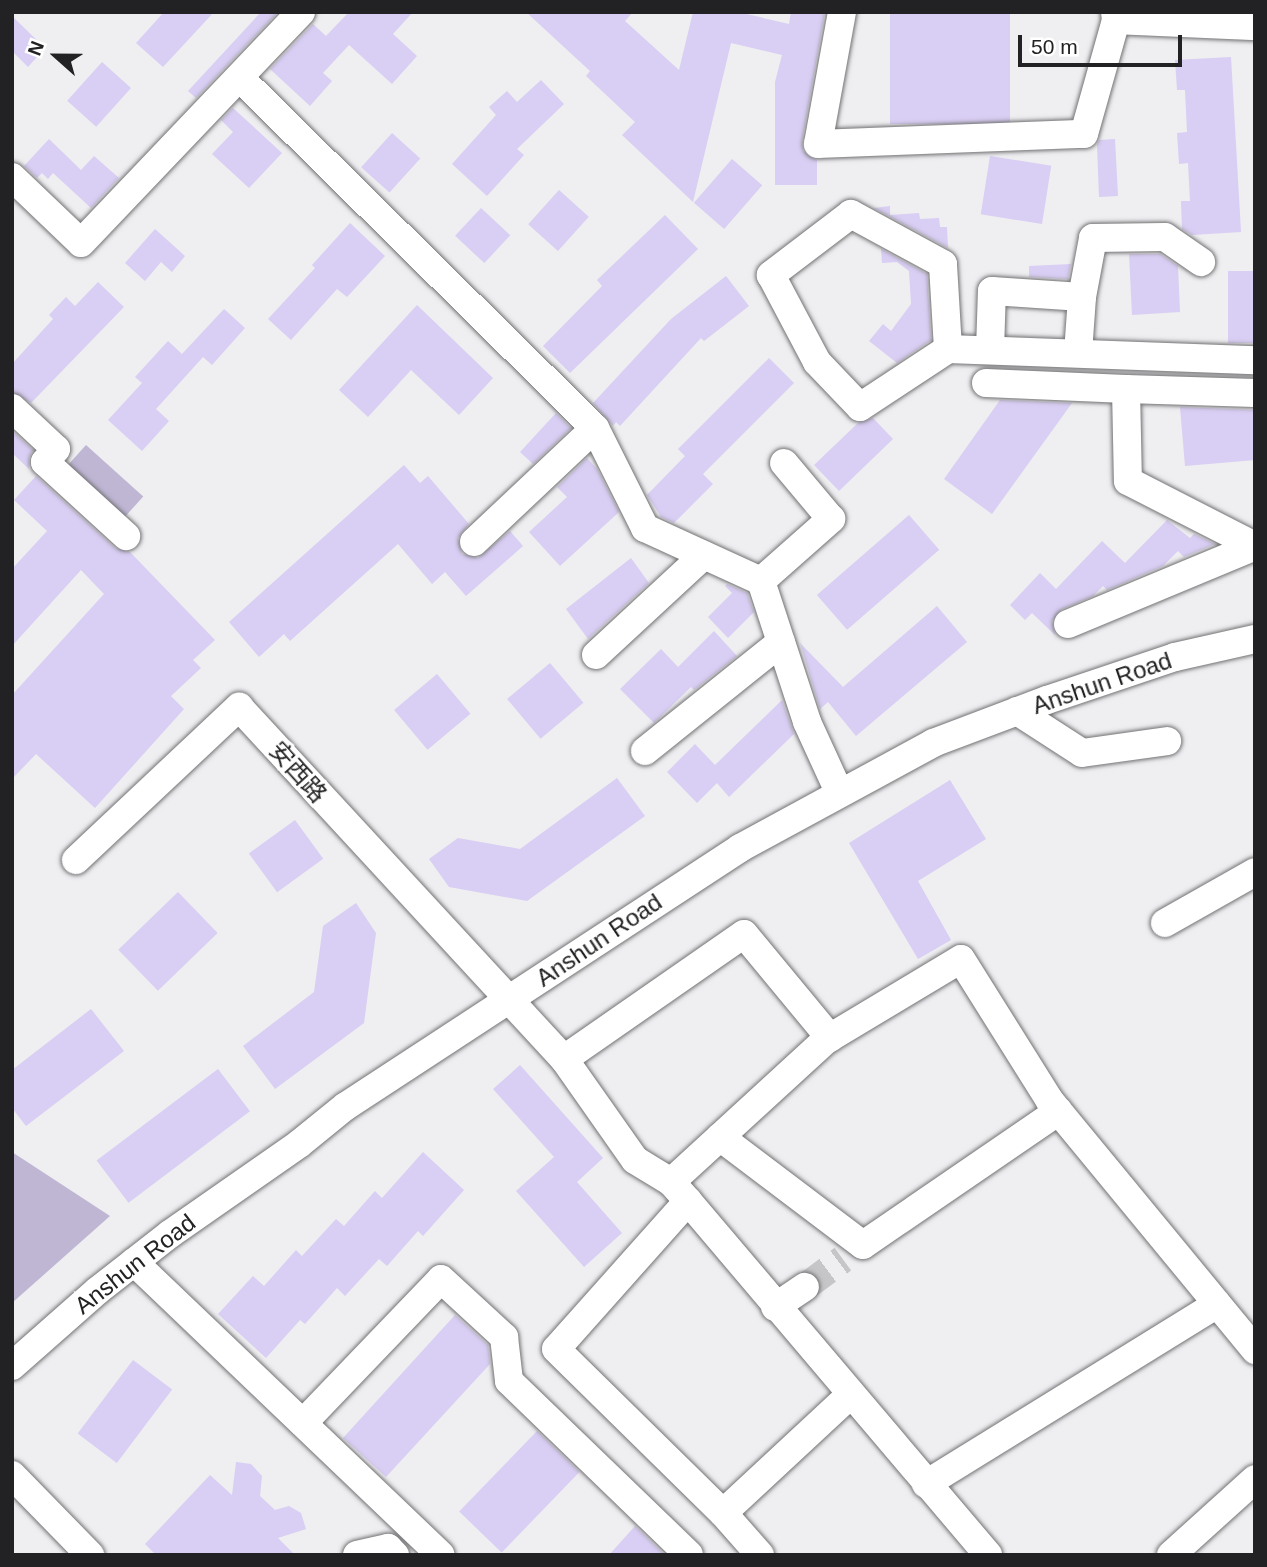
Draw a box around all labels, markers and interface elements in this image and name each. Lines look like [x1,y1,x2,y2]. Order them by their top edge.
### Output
north arrow [21,21,91,91]
scale bar [1022,21,1186,65]
text: 50 m [1031,35,1078,58]
text: N [24,38,48,58]
street label: Anshun Road [1029,646,1175,720]
street label: 安西路 [263,736,333,808]
street label: Anshun Road [531,887,667,993]
street label: Anshun Road [69,1208,201,1320]

